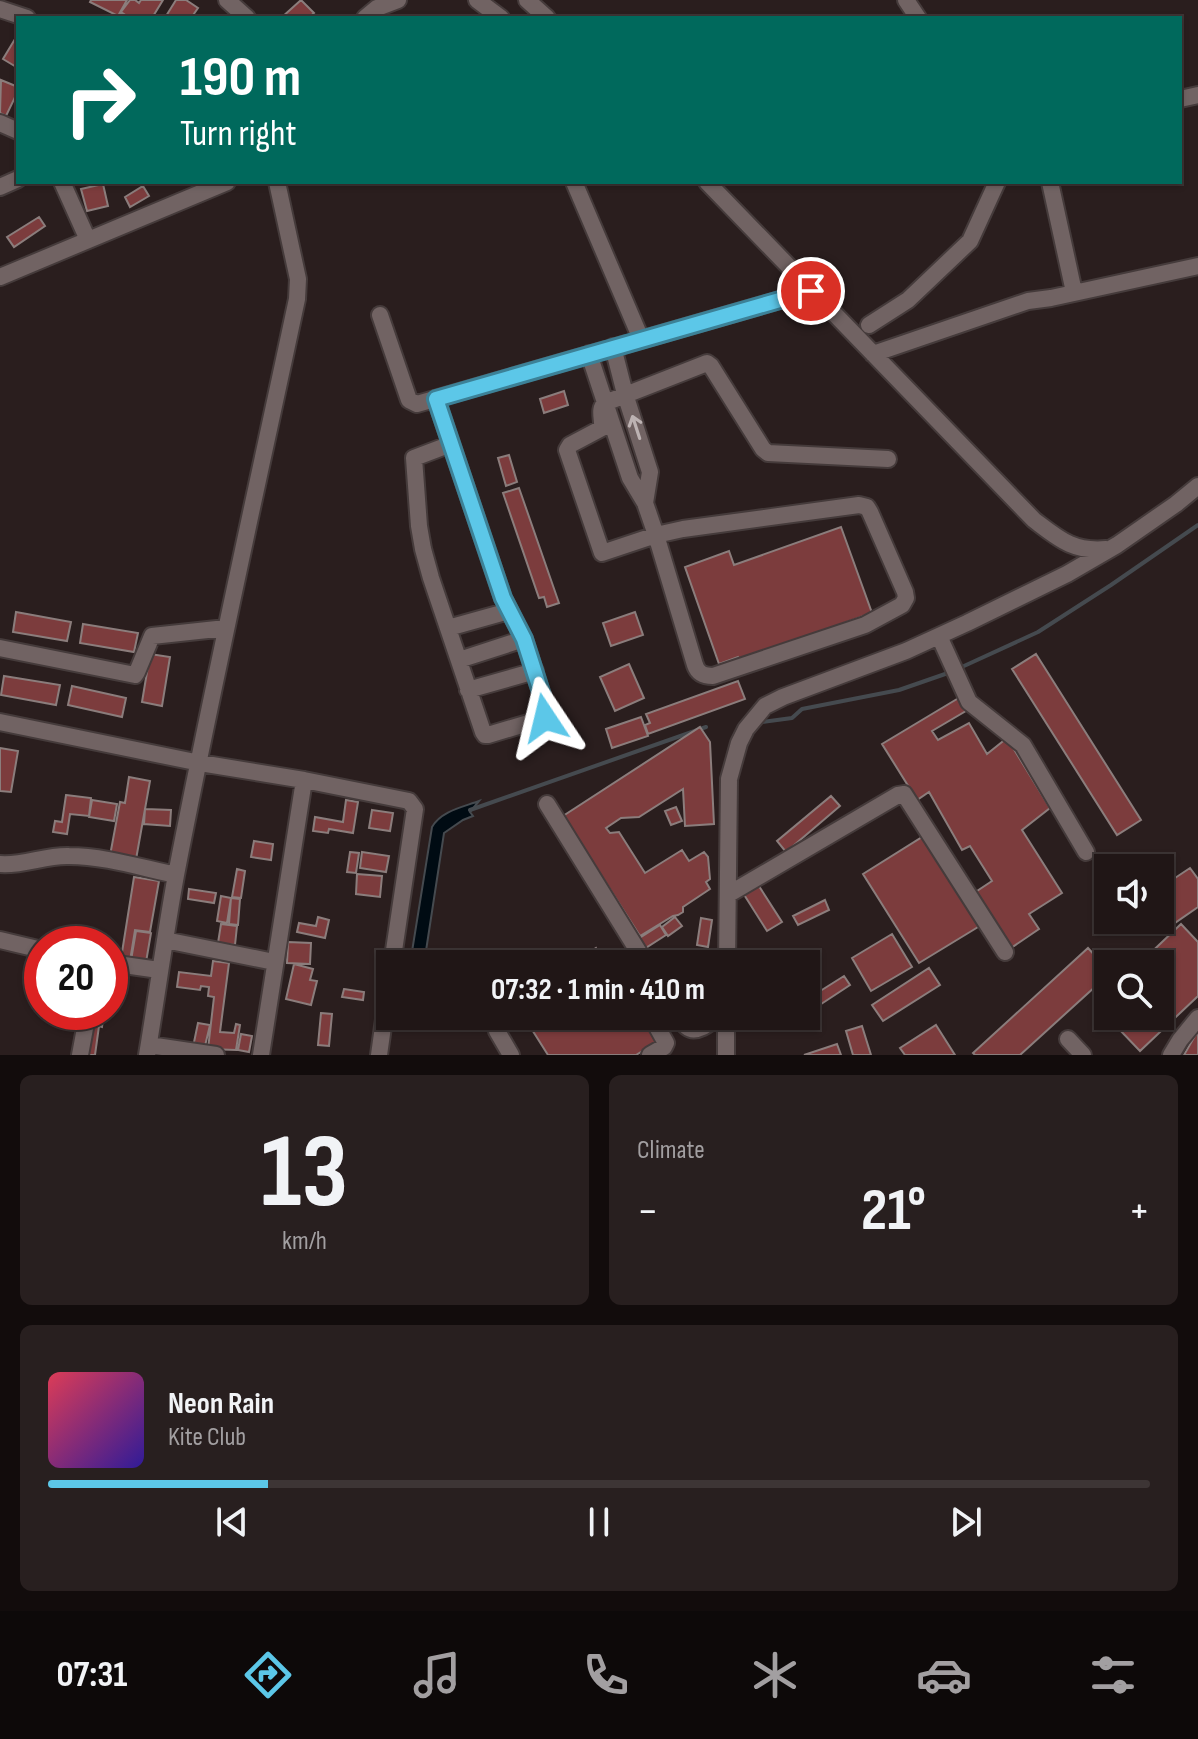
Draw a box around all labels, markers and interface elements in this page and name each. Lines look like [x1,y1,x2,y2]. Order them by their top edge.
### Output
text: 190 m [180,45,301,112]
icon: right [48,48,152,152]
text: Turn right [180,113,297,156]
pin [777,257,845,325]
icon: arrive [789,269,833,313]
one-way arrow [628,415,643,440]
position arrow [503,676,587,760]
map controls [1094,854,1174,1030]
button: sound [1094,854,1174,934]
speed limit sign: 20 [24,926,128,1030]
button: search [1094,950,1174,1030]
text: 07:32 · 1 min · 410 m [491,972,705,1008]
text: 13 [261,1111,348,1236]
text: Climate [637,1135,705,1166]
text: 21° [861,1175,926,1247]
text: − [637,1185,659,1238]
text: + [1128,1185,1150,1238]
text: km/h [282,1226,327,1257]
text: Neon Rain [168,1386,274,1422]
text: Kite Club [168,1422,246,1453]
icon: previous [210,1500,254,1544]
icon: pause [577,1500,621,1544]
icon: next [944,1500,988,1544]
icon: directions [240,1647,296,1703]
icon: music [409,1647,465,1703]
icon: phone [578,1647,634,1703]
icon: climate [747,1647,803,1703]
icon: car [916,1647,972,1703]
icon: filters [1085,1647,1141,1703]
text: 07:31 [57,1654,127,1697]

